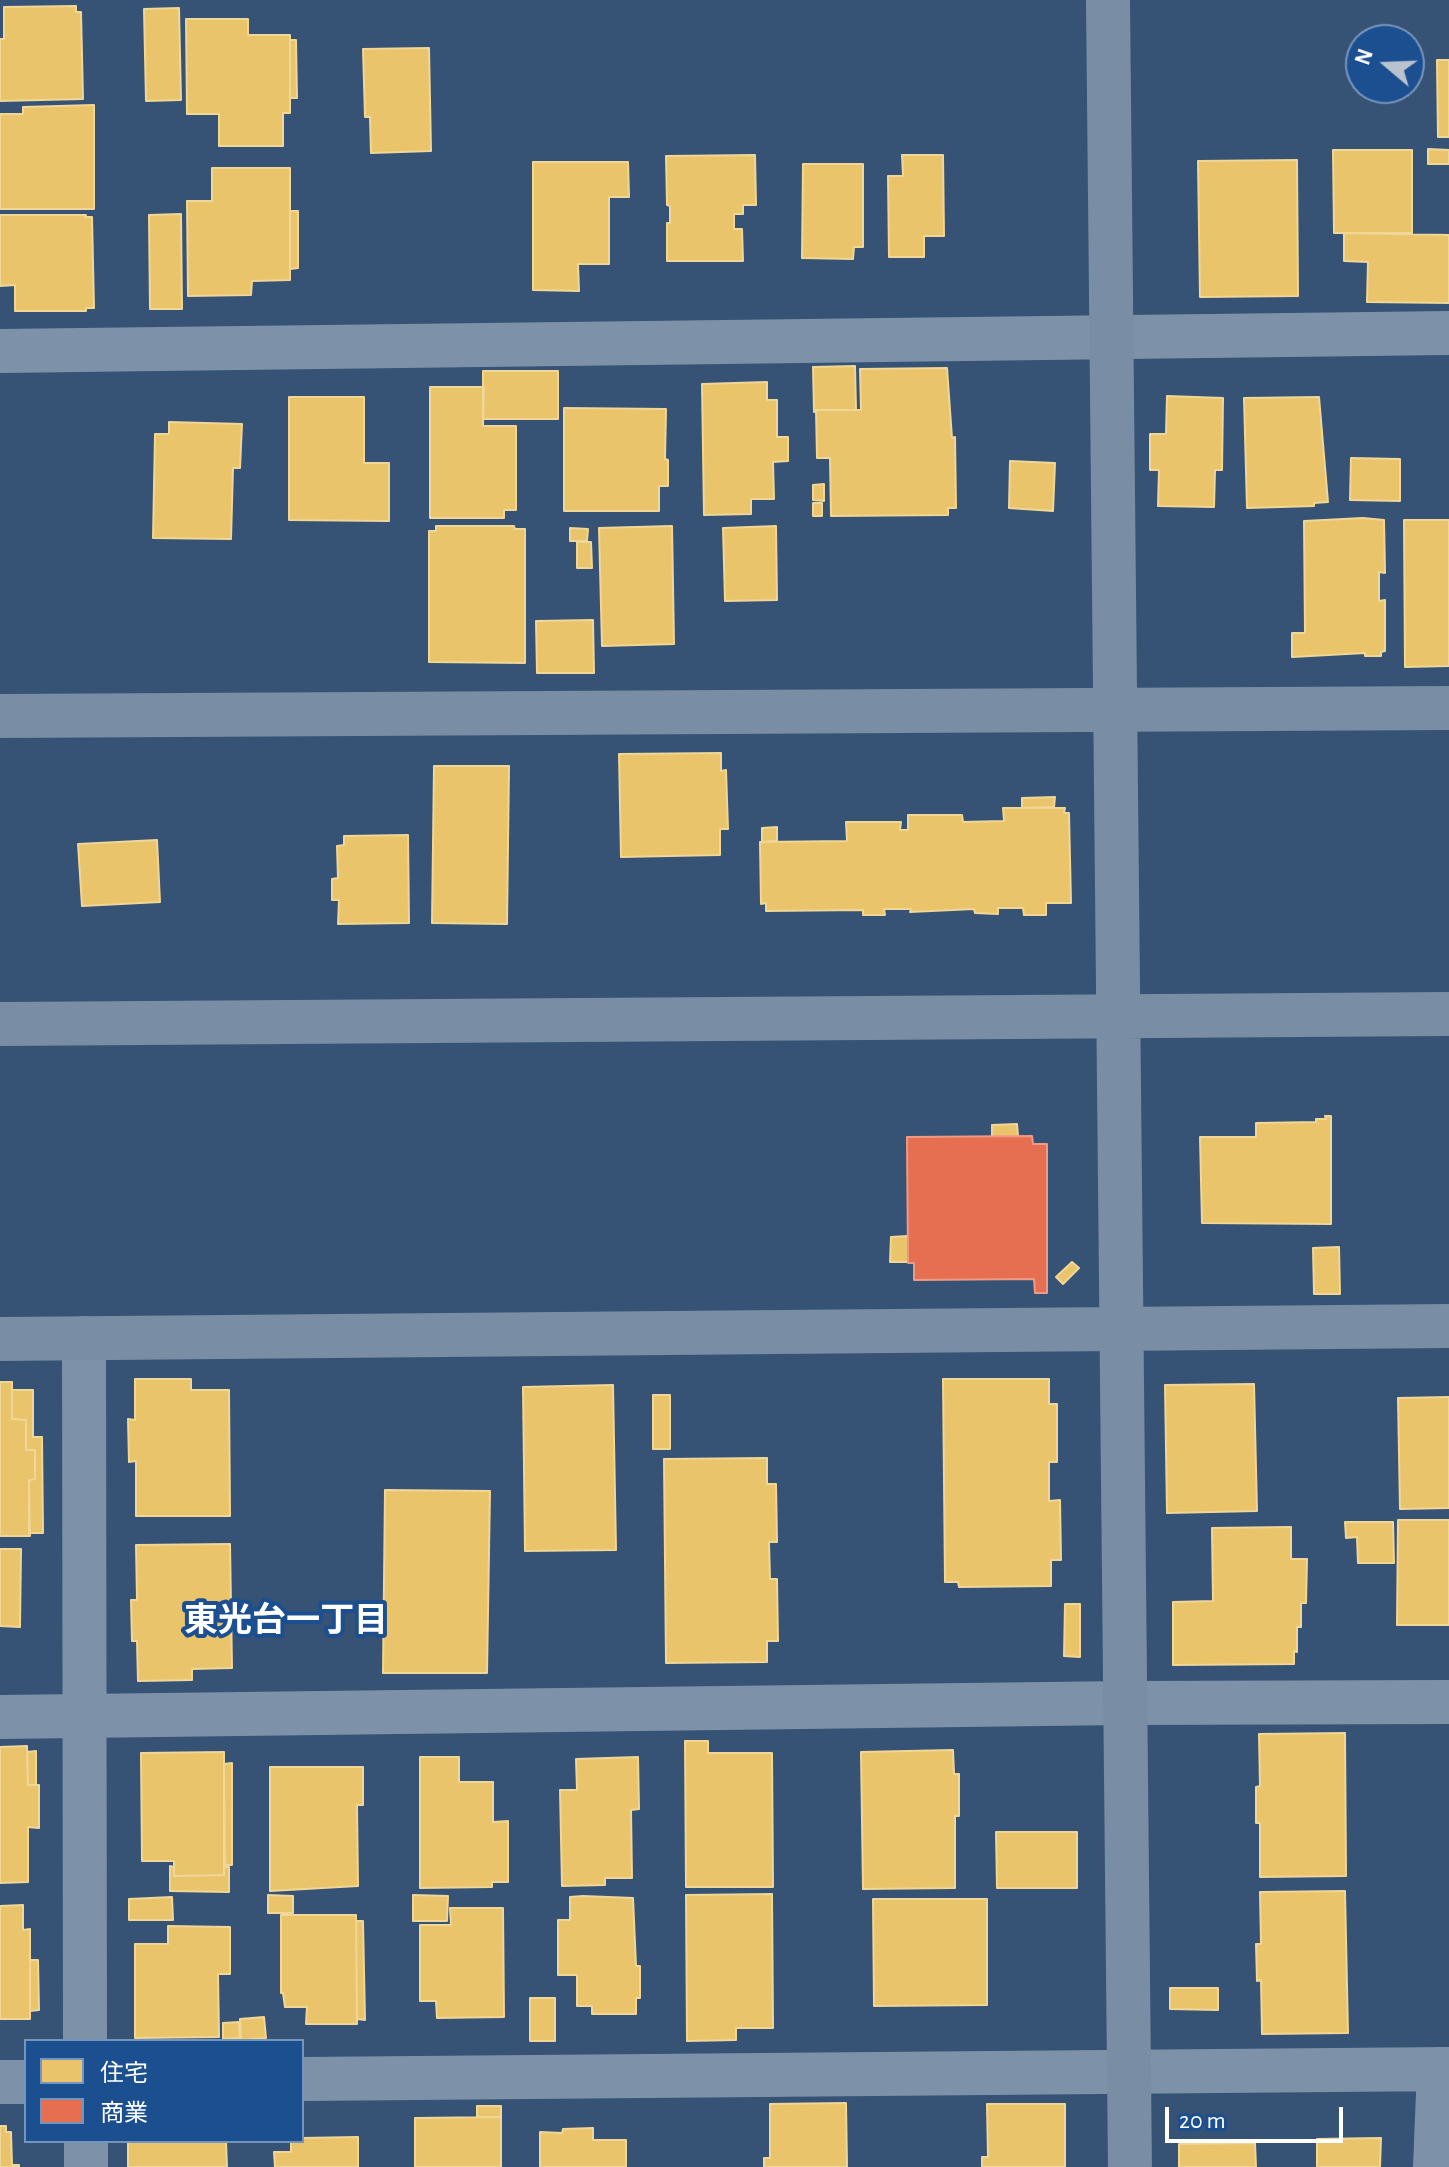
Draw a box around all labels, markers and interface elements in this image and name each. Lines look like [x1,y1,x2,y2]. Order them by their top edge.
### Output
north arrow [1345,24,1425,104]
text: N [1351,46,1377,68]
district label: 東光台一丁目 [184,1601,388,1641]
legend [24,2039,304,2143]
text: 住宅 [100,2062,148,2086]
scale bar [1169,2091,1347,2141]
text: 商業 [100,2102,148,2126]
text: 20 m [1179,2109,1226,2133]

